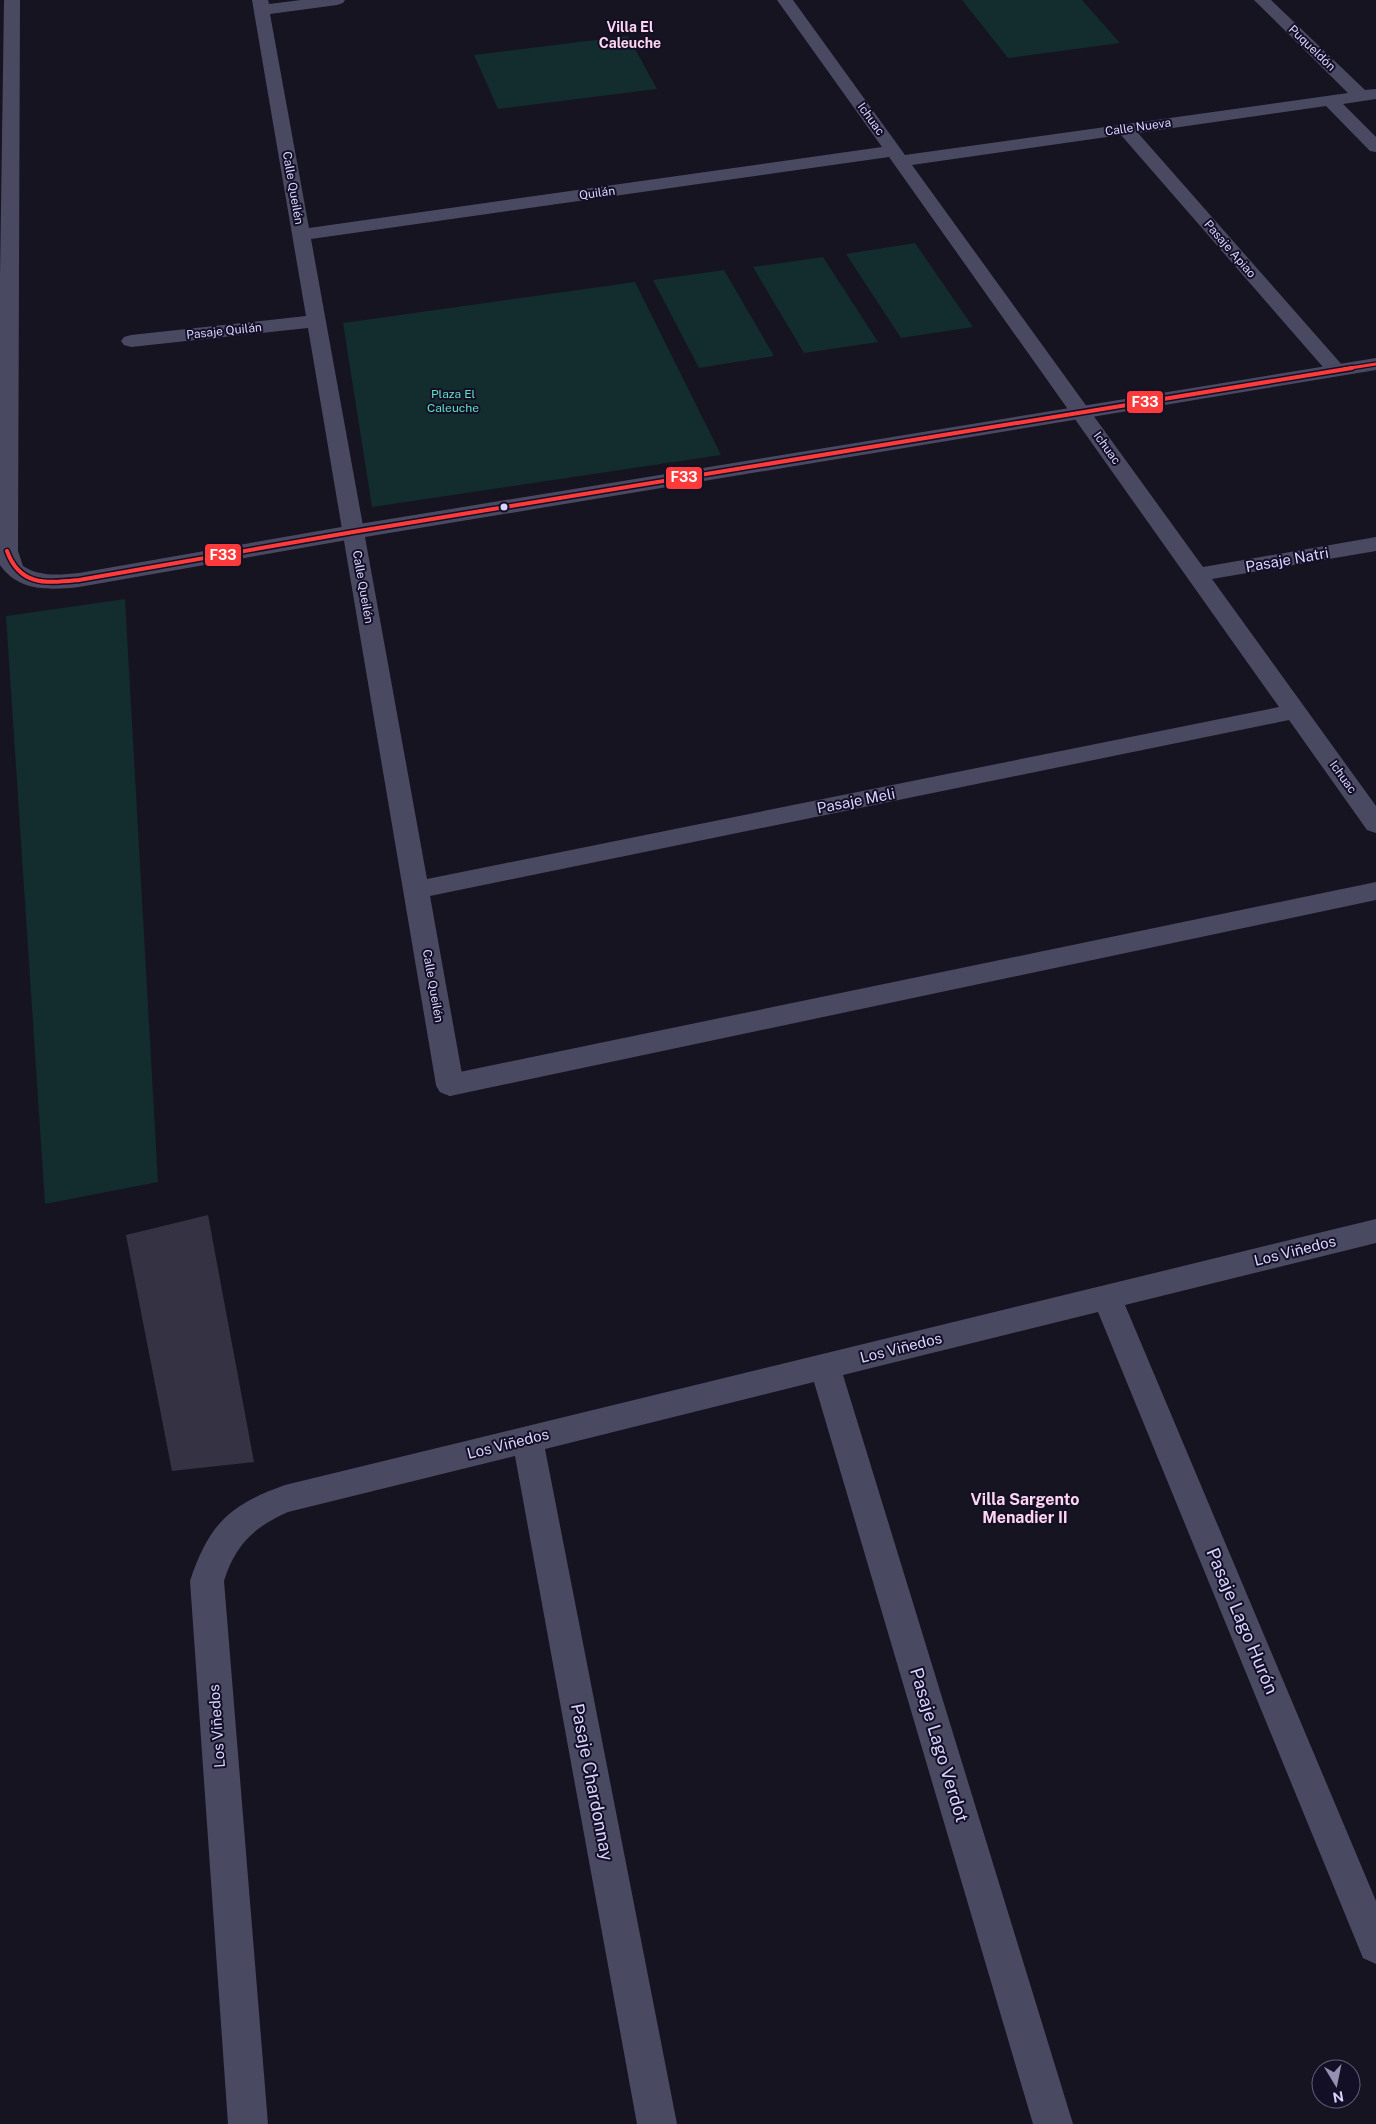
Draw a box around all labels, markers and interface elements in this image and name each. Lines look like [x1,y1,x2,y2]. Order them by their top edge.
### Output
district label: Villa El Caleuche [599,19,661,51]
street label: Puqueldón [1286,22,1338,74]
street label: Ichuac [855,100,887,138]
street label: Calle Nueva [1104,115,1172,139]
street label: Calle Queilén [280,150,306,226]
street label: Quilán [578,184,616,202]
street label: Pasaje Apiao [1201,217,1259,281]
street label: Pasaje Quilán [186,320,262,342]
park label: Plaza El Caleuche [427,387,479,415]
line badge: F33 [1126,390,1164,414]
text: F33 [1131,394,1159,410]
street label: Ichuac [1091,429,1123,467]
line badge: F33 [665,466,703,490]
text: F33 [670,469,698,485]
unlabelled marker [499,502,509,512]
line badge: F33 [204,543,242,567]
street label: Pasaje Natri [1244,544,1330,575]
text: F33 [209,547,237,563]
street label: Calle Queilén [350,549,376,625]
street label: Ichuac [1327,758,1359,796]
street label: Pasaje Meli [815,785,896,816]
street label: Calle Queilén [420,948,446,1024]
street label: Los Viñedos [1252,1232,1338,1269]
street label: Los Viñedos [858,1329,944,1366]
street label: Los Viñedos [465,1425,551,1462]
district label: Villa Sargento Menadier II [971,1490,1079,1527]
street label: Pasaje Lago Hurón [1202,1545,1283,1697]
street label: Pasaje Lago Verdot [906,1665,973,1825]
street label: Los Viñedos [205,1684,228,1768]
street label: Pasaje Chardonnay [567,1701,618,1863]
north arrow [1311,2059,1361,2109]
text: N [1331,2088,1345,2106]

